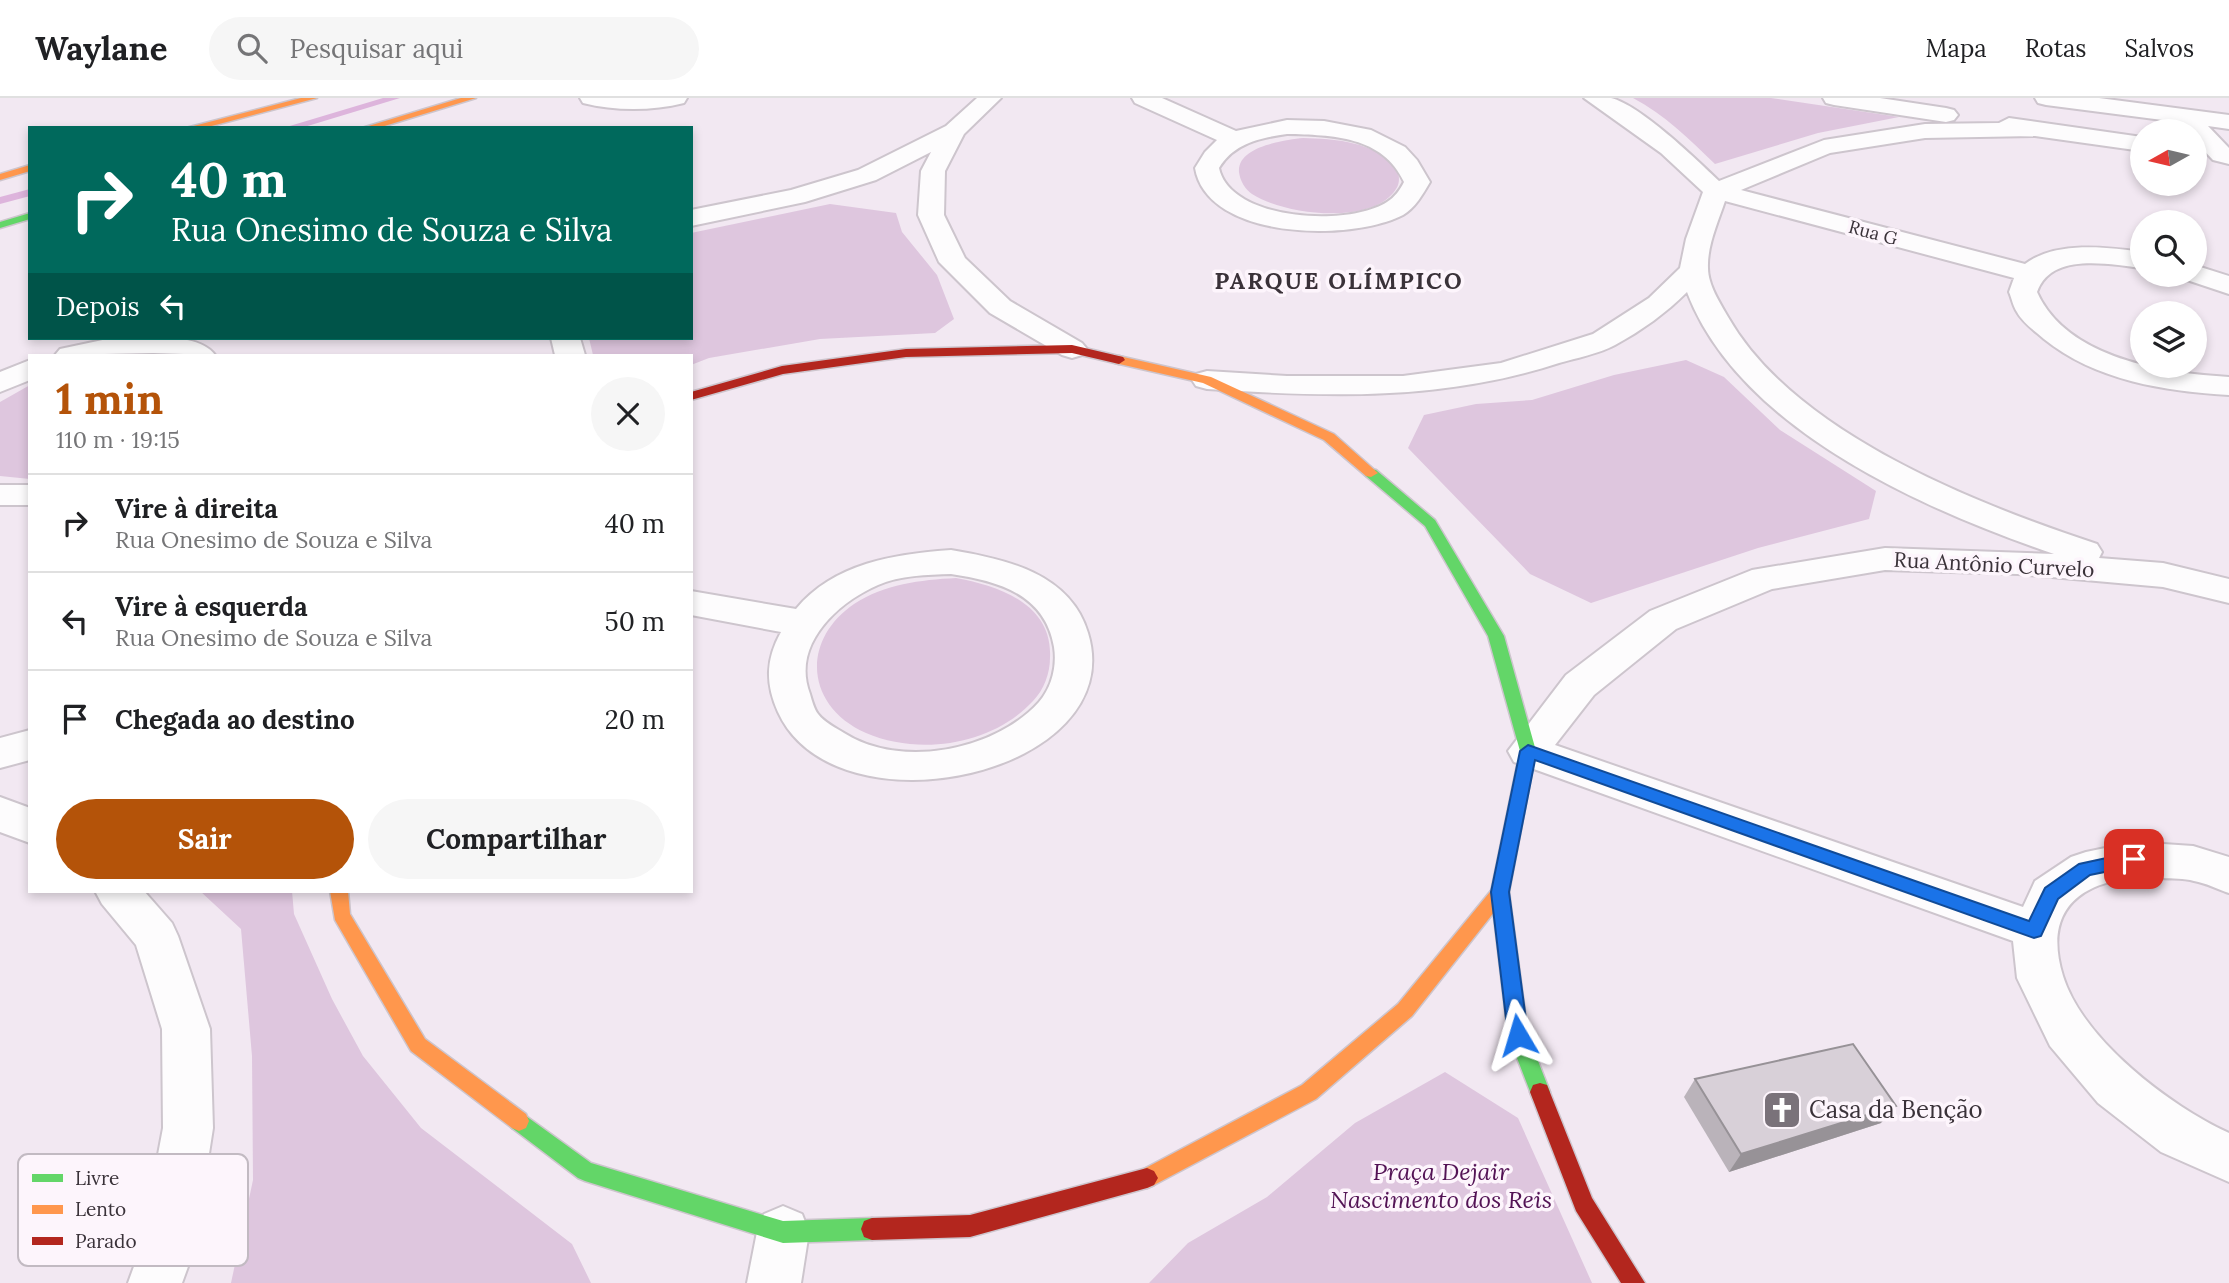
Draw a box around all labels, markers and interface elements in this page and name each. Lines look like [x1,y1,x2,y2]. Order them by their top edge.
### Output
search box [209,17,699,80]
text: Waylane [35,27,167,69]
icon: search [233,29,271,67]
text: Pesquisar aqui [289,32,463,65]
text: Mapa [1926,33,1987,64]
text: Rotas [2025,33,2086,64]
text: Salvos [2124,33,2194,64]
north arrow [2130,119,2207,196]
map controls [2130,119,2207,378]
text: 40 m [171,148,287,210]
icon: right [56,154,147,245]
text: Rua Onesimo de Souza e Silva [171,209,613,250]
button: search [2130,210,2207,287]
street label: Rua G [1846,215,1900,250]
district label: PARQUE OLÍMPICO [1214,266,1464,295]
icon: left [154,287,192,325]
text: Depois [56,290,140,323]
button: layers [2130,301,2207,378]
text: 1 min [56,372,163,426]
button: close [591,377,665,451]
text: 110 m · 19:15 [56,425,180,454]
text: Vire à direita [115,492,278,525]
icon: right [56,504,94,542]
text: 40 m [605,507,665,540]
text: Rua Onesimo de Souza e Silva [115,525,432,554]
street label: Rua Antônio Curvelo [1893,546,2095,583]
text: Vire à esquerda [115,590,308,623]
icon: left [56,602,94,640]
text: 50 m [605,605,665,638]
text: Rua Onesimo de Souza e Silva [115,623,432,652]
icon: arrive [56,700,94,738]
text: Chegada ao destino [115,703,355,736]
text: 20 m [605,703,665,736]
button: Sair [56,799,354,879]
button: Compartilhar [368,799,665,879]
pin [2104,829,2164,889]
icon: arrive [2115,840,2153,878]
position arrow [1481,998,1555,1072]
church icon: Casa da Benção [1761,1089,1803,1131]
place label: Casa da Benção [1809,1094,1983,1125]
legend [18,1154,248,1266]
park label: Praça Dejair Nascimento dos Reis [1330,1156,1552,1215]
text: Livre [75,1166,119,1190]
text: Lento [75,1197,126,1221]
text: Parado [75,1229,137,1253]

